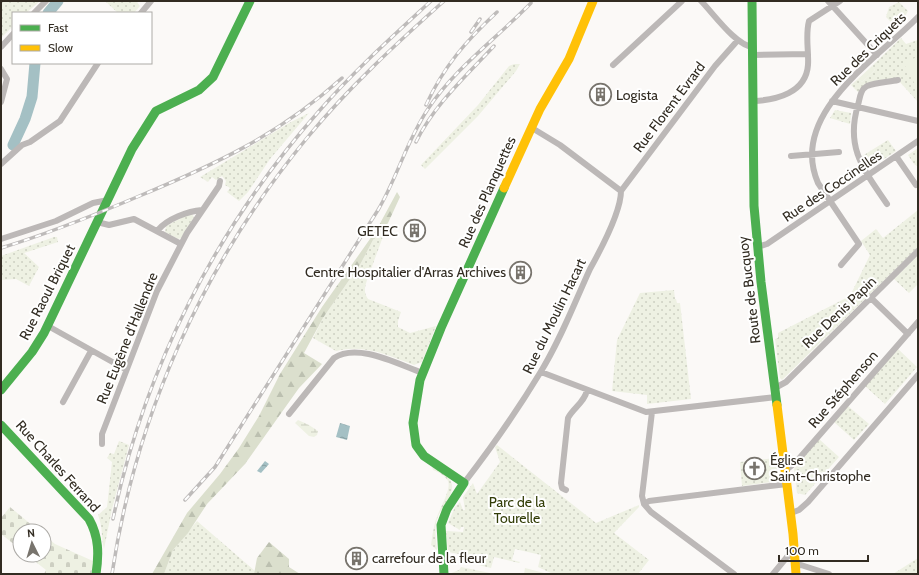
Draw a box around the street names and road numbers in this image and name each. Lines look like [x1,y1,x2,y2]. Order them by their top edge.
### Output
street label: Rue des Criquets [826,8,910,90]
street label: Rue Florent Evrard [629,58,709,156]
street label: Rue des Planquettes [454,133,520,251]
street label: Rue des Coccinelles [779,146,885,226]
street label: Route de Bucquoy [733,235,765,345]
street label: Rue Raoul Briquet [15,241,79,343]
street label: Rue du Moulin Hacart [518,255,590,377]
street label: Rue Eugène d'Hallendre [92,270,162,406]
street label: Rue Denis Papin [798,272,880,352]
street label: Rue Stéphenson [804,346,882,432]
street label: Rue Charles Ferrand [12,416,104,516]

